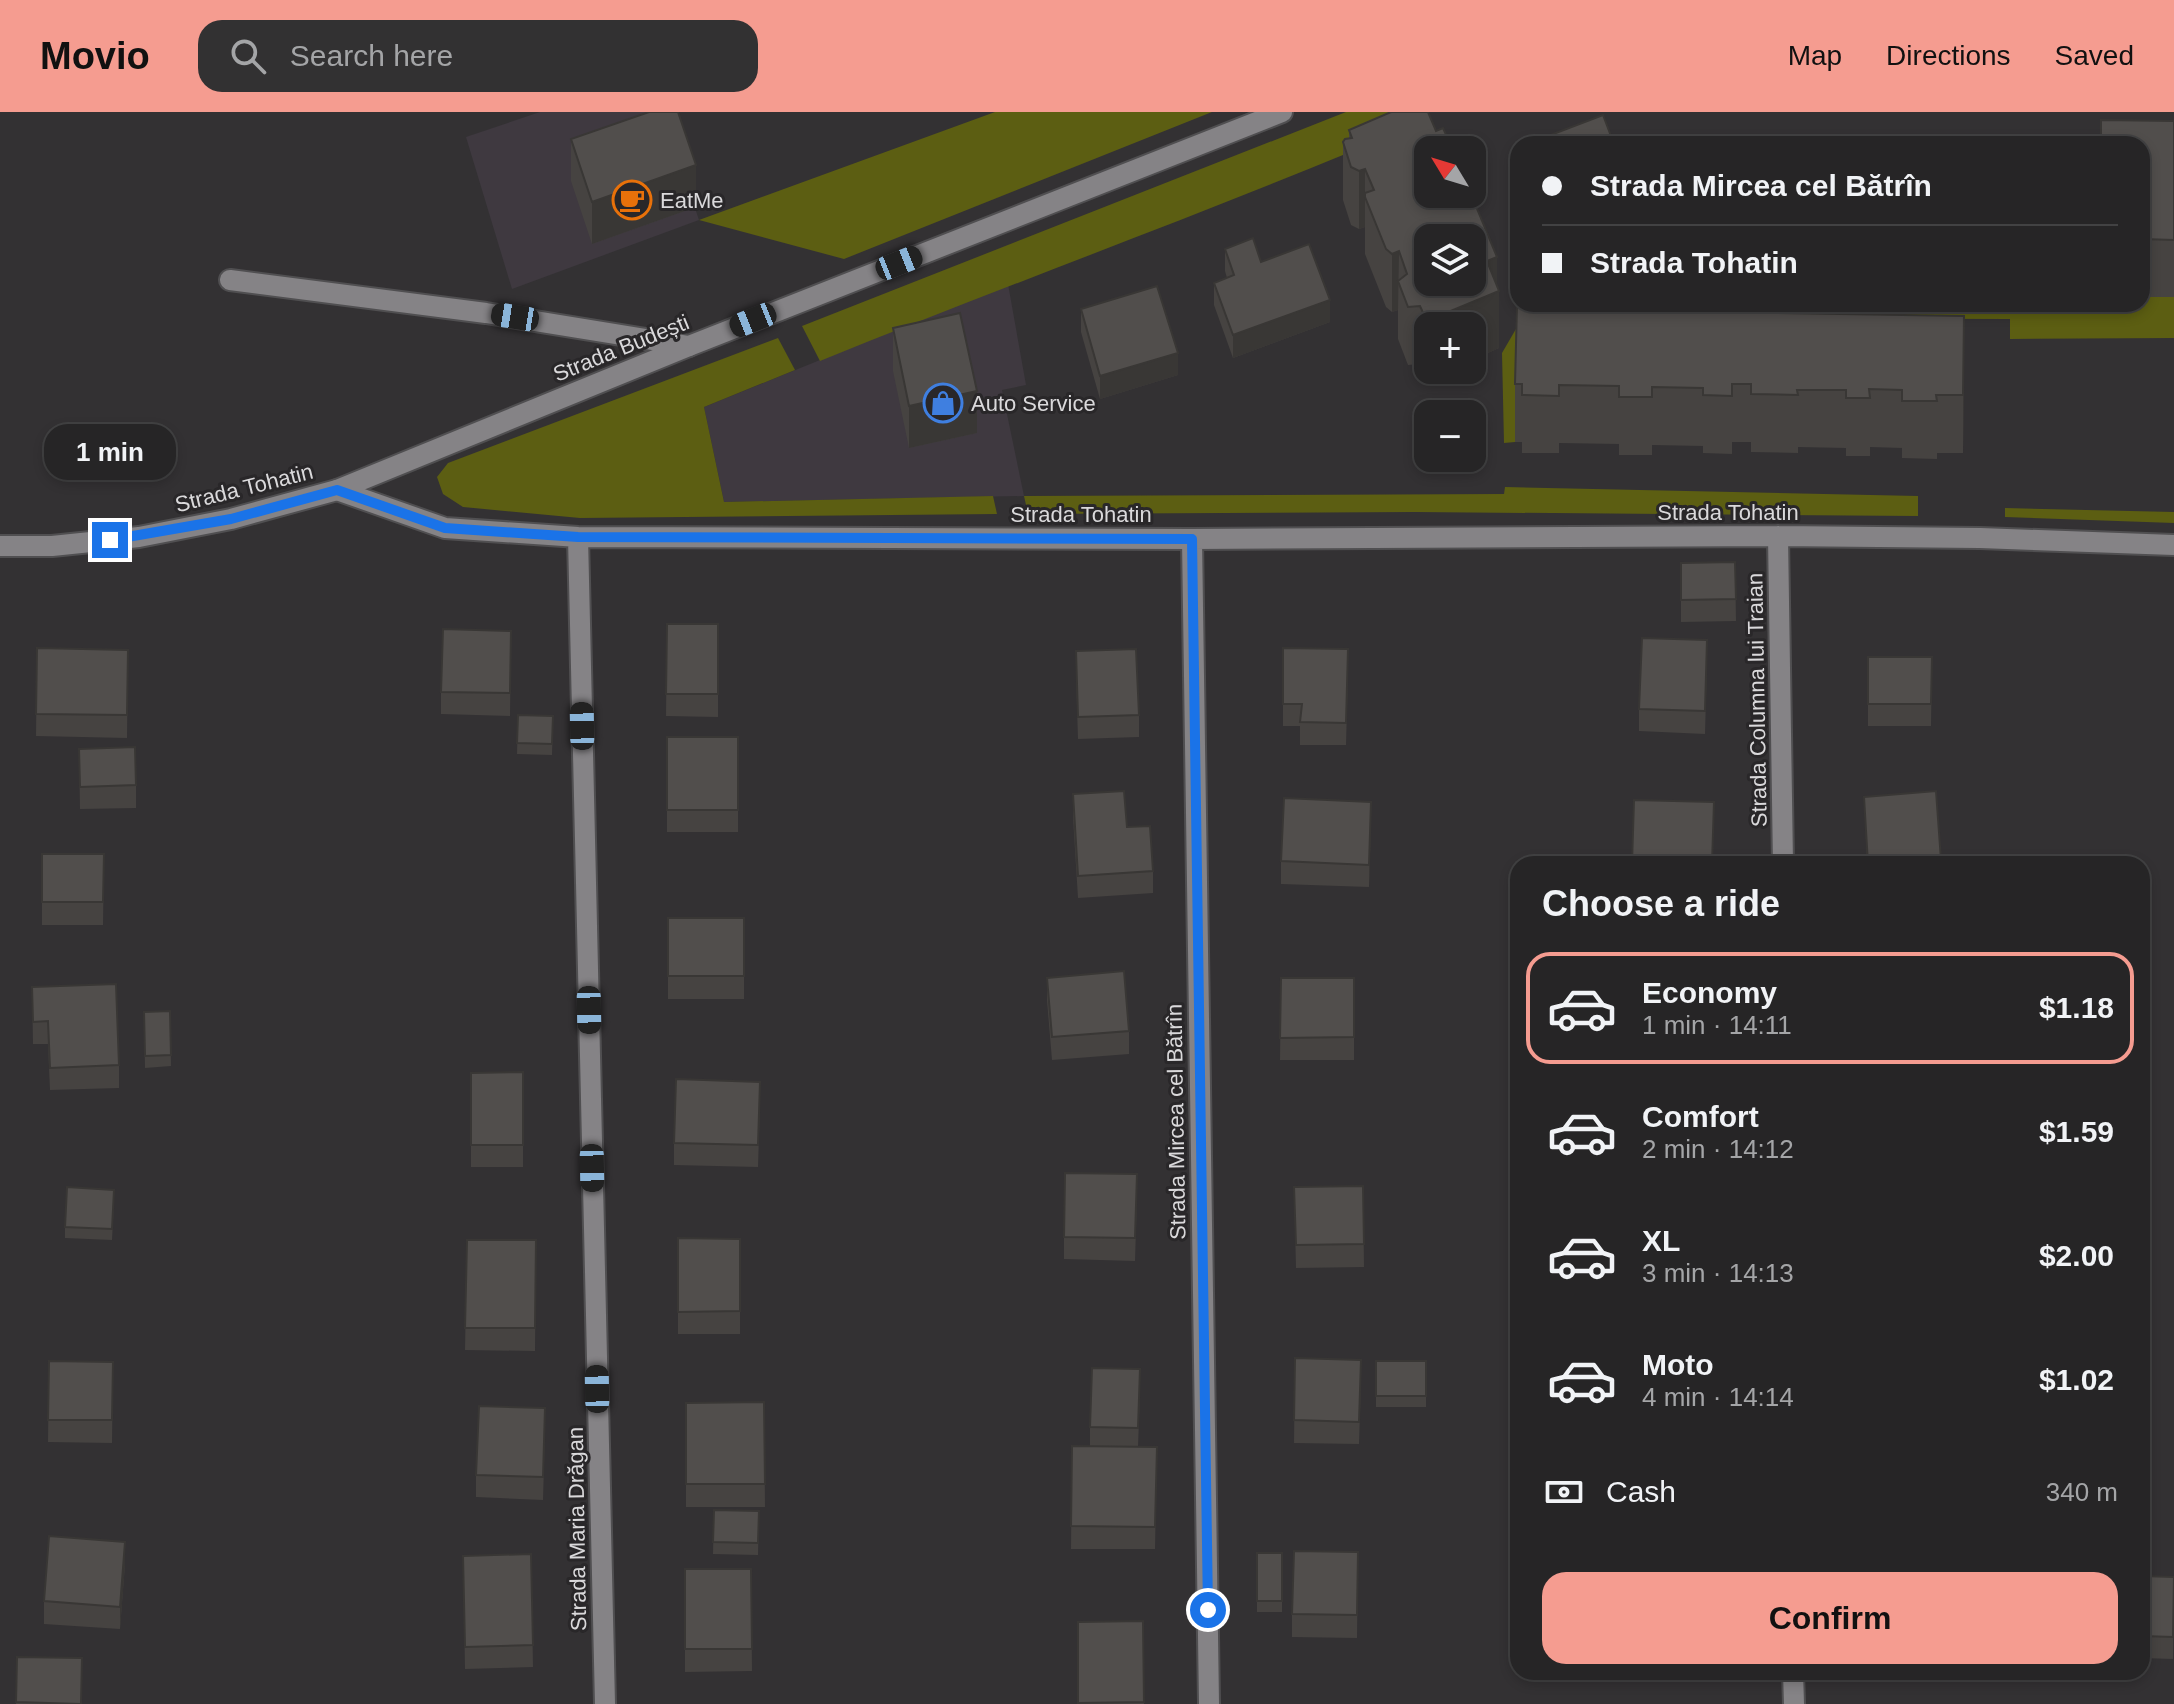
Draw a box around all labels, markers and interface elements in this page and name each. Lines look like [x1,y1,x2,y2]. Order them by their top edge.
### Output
search box [198,20,758,92]
icon: search [226,34,270,78]
text: Movio [40,35,150,77]
text: Search here [290,39,453,72]
text: Map [1788,40,1842,71]
text: Directions [1886,40,2011,71]
text: Saved [2055,40,2134,71]
north arrow [1414,136,1486,208]
map controls [1414,136,1486,472]
text: Strada Mircea cel Bătrîn [1590,169,1932,202]
cafe icon: EatMe [611,179,653,221]
place label: EatMe [660,188,724,213]
button: layers [1414,224,1486,296]
car [872,243,926,283]
text: Strada Tohatin [1590,246,1798,279]
car [726,300,780,340]
car [489,301,541,333]
street label: Strada Budești [549,309,693,387]
button: + [1414,312,1486,384]
shop icon: Auto Service [922,382,964,424]
place label: Auto Service [971,391,1096,416]
button: − [1414,400,1486,472]
callout: 1 min [44,424,176,480]
text: 1 min [76,437,144,467]
street label: Strada Tohatin [172,459,316,517]
street label: Strada Tohatin [1657,500,1799,525]
street label: Strada Tohatin [1010,502,1152,527]
route end [92,522,128,558]
street label: Strada Columna lui Traian [1742,573,1772,827]
car [570,702,594,750]
text: Choose a ride [1542,883,1780,924]
icon: car [1546,972,1618,1044]
text: Economy [1642,976,1777,1009]
car [577,986,601,1034]
text: $1.18 [2039,991,2114,1024]
street label: Strada Mircea cel Bătrîn [1161,1004,1191,1240]
text: 1 min · 14:11 [1642,1010,1792,1040]
icon: car [1546,1096,1618,1168]
text: Comfort [1642,1100,1759,1133]
text: $1.59 [2039,1115,2114,1148]
text: 2 min · 14:12 [1642,1134,1794,1164]
car [580,1144,604,1192]
icon: car [1546,1220,1618,1292]
text: XL [1642,1224,1680,1257]
text: $2.00 [2039,1239,2114,1272]
text: 3 min · 14:13 [1642,1258,1794,1288]
icon: car [1546,1344,1618,1416]
text: Moto [1642,1348,1714,1381]
text: $1.02 [2039,1363,2114,1396]
car [585,1365,609,1413]
text: 4 min · 14:14 [1642,1382,1794,1412]
street label: Strada Maria Drăgan [563,1427,591,1631]
icon: cash [1542,1470,1586,1514]
text: Cash [1606,1475,1676,1508]
text: 340 m [2046,1477,2118,1507]
button: Confirm [1542,1572,2118,1664]
route start [1190,1592,1226,1628]

